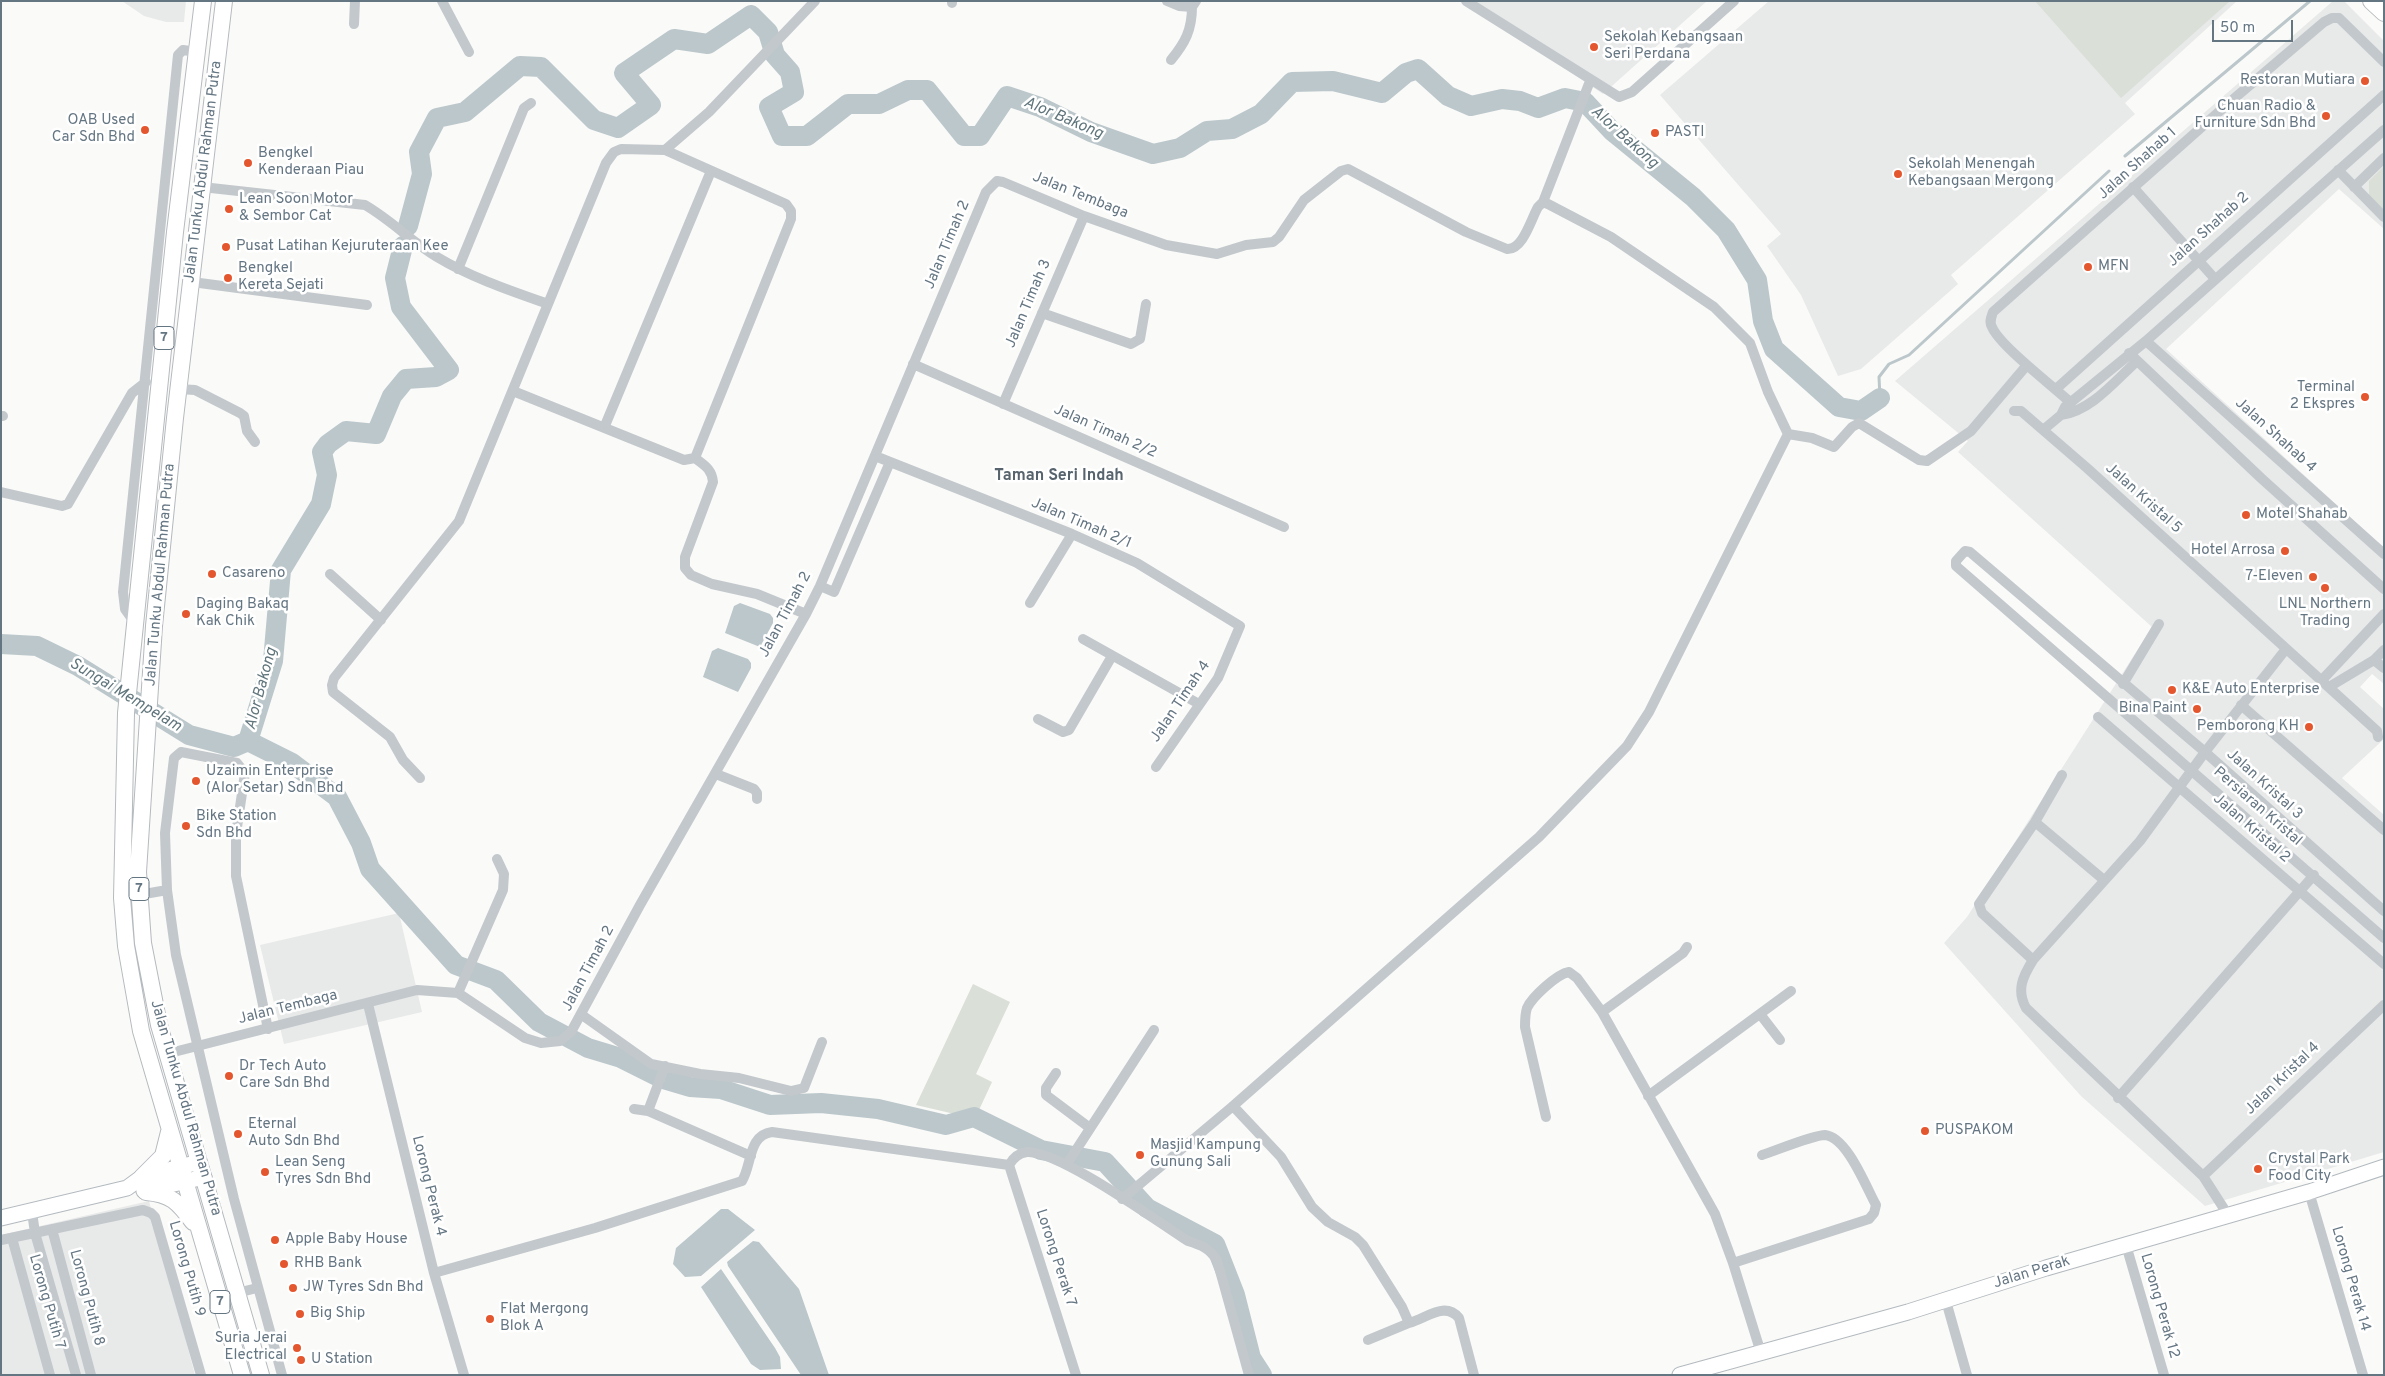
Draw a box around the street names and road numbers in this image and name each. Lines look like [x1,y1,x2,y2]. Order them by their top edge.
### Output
street label: Jalan Tunku Abdul Rahman Putra [181,60,227,284]
street label: Jalan Shahab 1 [2095,124,2181,204]
street label: Jalan Tembaga [1030,169,1130,223]
street label: Jalan Shahab 2 [2165,189,2253,271]
street label: Jalan Timah 2 [921,198,975,292]
street label: Jalan Timah 3 [1002,257,1056,351]
road number: 7 [154,326,174,349]
street label: Jalan Shahab 4 [2231,395,2319,477]
street label: Jalan Timah 2/2 [1051,401,1159,463]
street label: Jalan Kristal 5 [2101,460,2185,538]
street label: Jalan Tunku Abdul Rahman Putra [142,463,180,687]
street label: Jalan Timah 2/1 [1028,495,1134,553]
street label: Jalan Timah 2 [756,569,816,661]
street label: Jalan Timah 4 [1147,658,1215,746]
street label: Jalan Kristal 3 [2222,746,2306,824]
street label: Persiaran Kristal [2209,764,2305,850]
street label: Jalan Kristal 2 [2209,791,2293,867]
road number: 7 [129,878,149,901]
street label: Jalan Timah 2 [559,923,619,1015]
street label: Jalan Tembaga [237,987,339,1029]
street label: Jalan Tunku Abdul Rahman Putra [146,998,224,1218]
street label: Jalan Kristal 4 [2242,1039,2324,1119]
street label: Lorong Perak 4 [407,1134,449,1238]
street label: Lorong Perak 7 [1031,1207,1079,1309]
street label: Lorong Putih 9 [164,1219,208,1319]
street label: Lorong Perak 14 [2326,1224,2374,1334]
street label: Lorong Putih 8 [64,1248,108,1348]
street label: Lorong Perak 12 [2135,1251,2183,1361]
street label: Lorong Putih 7 [24,1253,68,1351]
street label: Jalan Perak [1992,1253,2072,1293]
road number: 7 [210,1290,230,1314]

